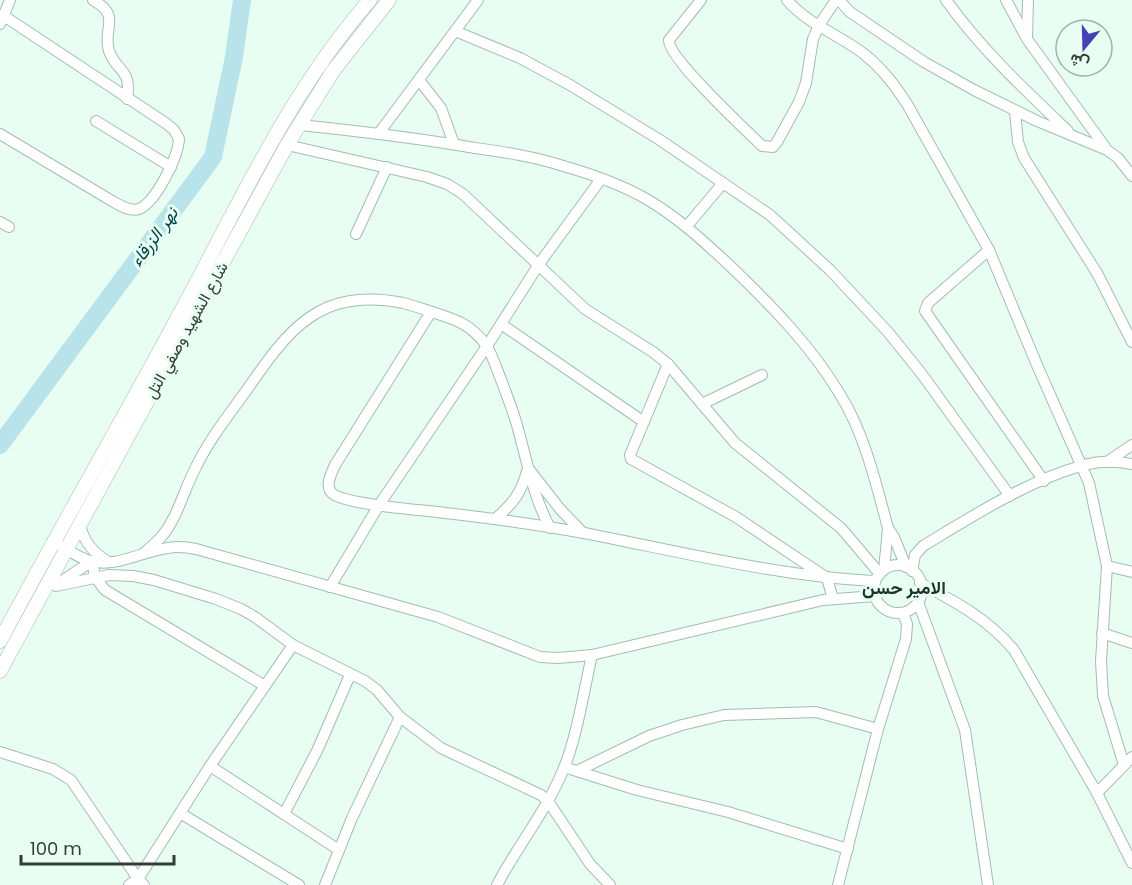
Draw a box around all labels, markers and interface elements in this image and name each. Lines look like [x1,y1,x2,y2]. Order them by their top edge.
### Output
north arrow [1054,18,1114,78]
text: ش [1066,48,1092,76]
water label: نهر الزرقاء [124,201,184,271]
street label: شارع الشهيد وصفي التل [139,258,235,404]
district label: الامير حسن [862,575,946,600]
scale bar [21,828,174,866]
text: 100 m [30,836,82,861]

